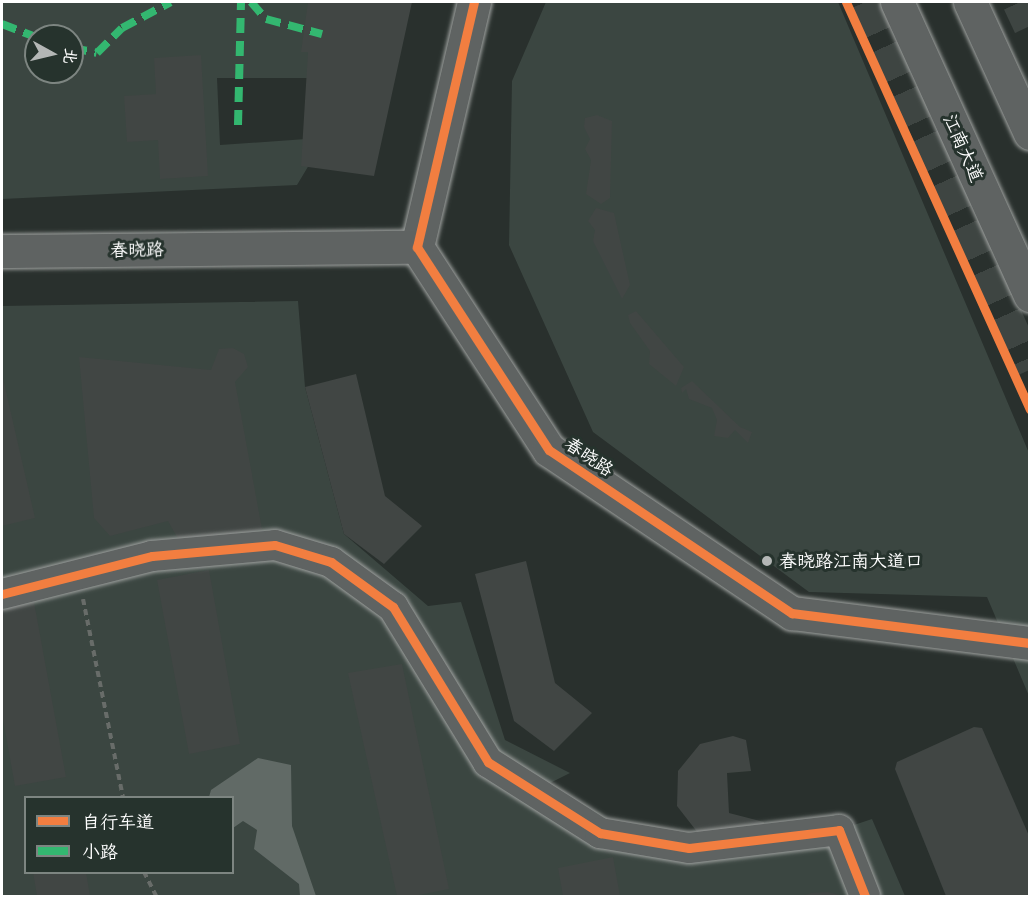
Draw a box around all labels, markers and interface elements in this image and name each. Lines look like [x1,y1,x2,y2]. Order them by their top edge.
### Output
north arrow [24,24,84,84]
text: 北 [60,47,81,66]
street label: 江南大道 [938,111,988,185]
street label: 春晓路 [110,239,164,261]
street label: 春晓路 [561,433,617,481]
place label: 春晓路江南大道口 [779,550,923,572]
marker: 春晓路江南大道口 [760,554,774,568]
legend [24,796,234,874]
text: 自行车道 [82,811,154,833]
text: 小路 [82,841,118,863]

